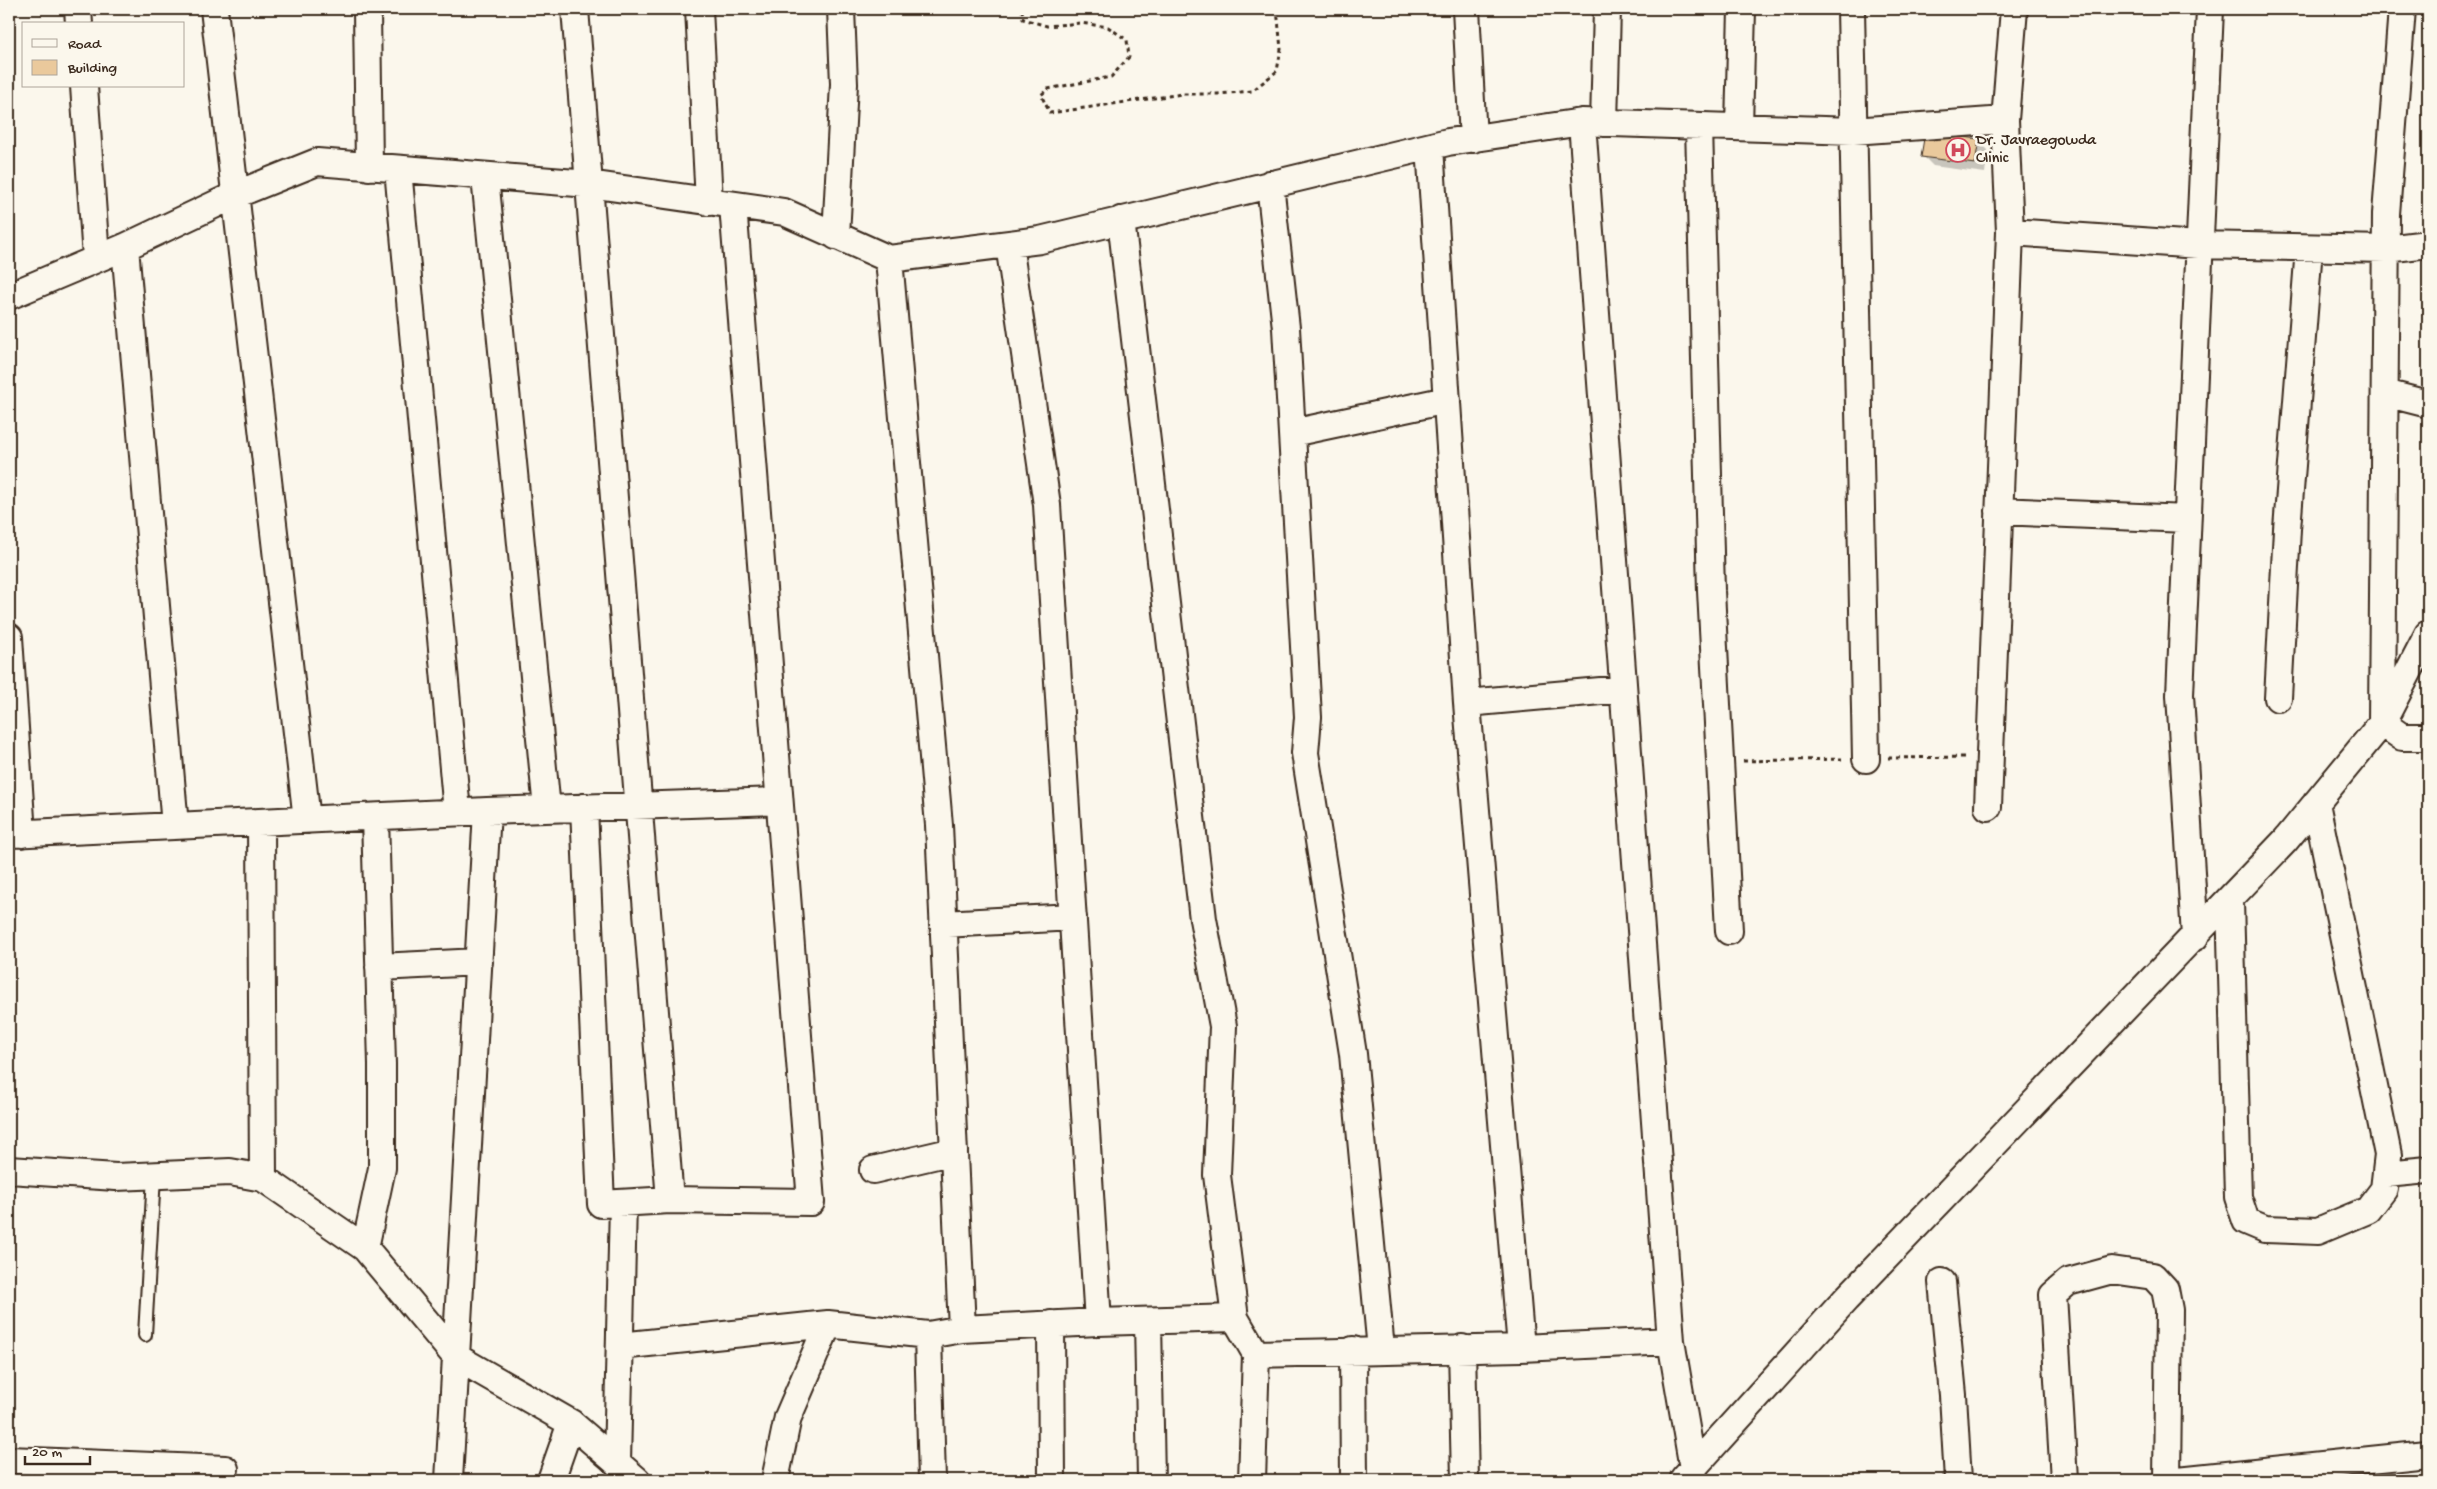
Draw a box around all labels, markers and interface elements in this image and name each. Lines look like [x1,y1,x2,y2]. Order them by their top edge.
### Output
legend [22,22,185,88]
text: Road [68,36,102,54]
text: Building [67,60,117,78]
place label: Dr. Javraegowda Clinic [1975,132,2097,169]
hospital icon: Dr. Javraegowda Clinic [1945,137,1971,163]
scale bar [25,1434,90,1466]
text: 20 m [32,1444,62,1462]

